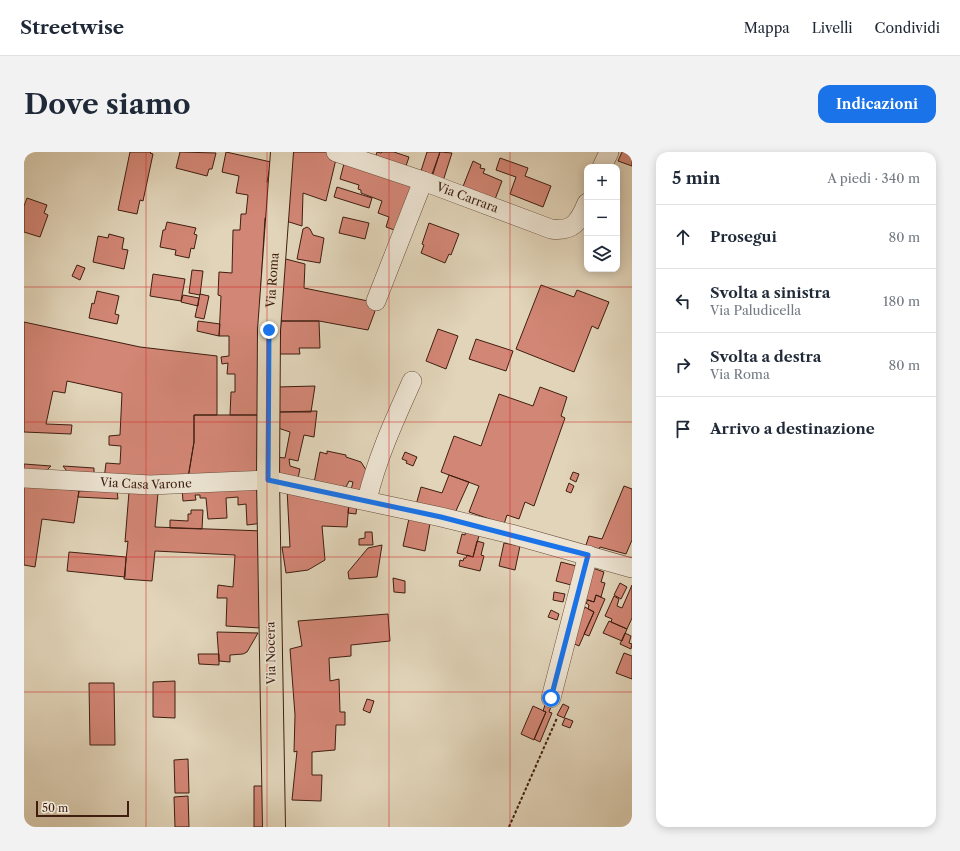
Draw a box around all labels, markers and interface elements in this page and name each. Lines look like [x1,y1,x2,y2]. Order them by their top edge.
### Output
text: Streetwise [20,16,124,39]
text: Mappa [744,19,790,37]
text: Livelli [812,19,853,37]
text: Condividi [875,19,940,37]
button: Indicazioni [818,85,936,123]
text: Dove siamo [24,87,191,121]
map controls [584,164,620,272]
button: + [584,164,620,200]
text: 5 min [672,168,720,188]
text: A piedi · 340 m [827,170,920,186]
street label: Via Carrara [433,178,501,216]
button: − [584,200,620,236]
icon: ahead [672,226,694,248]
text: Prosegui [710,227,777,246]
text: 80 m [888,229,920,245]
button: layers [584,236,620,272]
street label: Via Roma [263,251,282,309]
text: Svolta a sinistra [710,283,830,302]
icon: left [672,290,694,312]
text: 180 m [883,293,920,309]
text: Via Paludicella [710,302,801,318]
route end [260,321,278,339]
text: Svolta a destra [710,347,821,366]
icon: right [672,354,694,376]
text: 80 m [888,357,920,373]
text: Via Roma [710,366,770,382]
icon: arrive [672,418,694,440]
text: Arrivo a destinazione [710,419,875,438]
street label: Via Casa Varone [99,474,192,492]
street label: Via Nocera [262,621,279,686]
route start [542,689,560,707]
scale bar [36,799,129,818]
text: 50 m [42,801,68,815]

